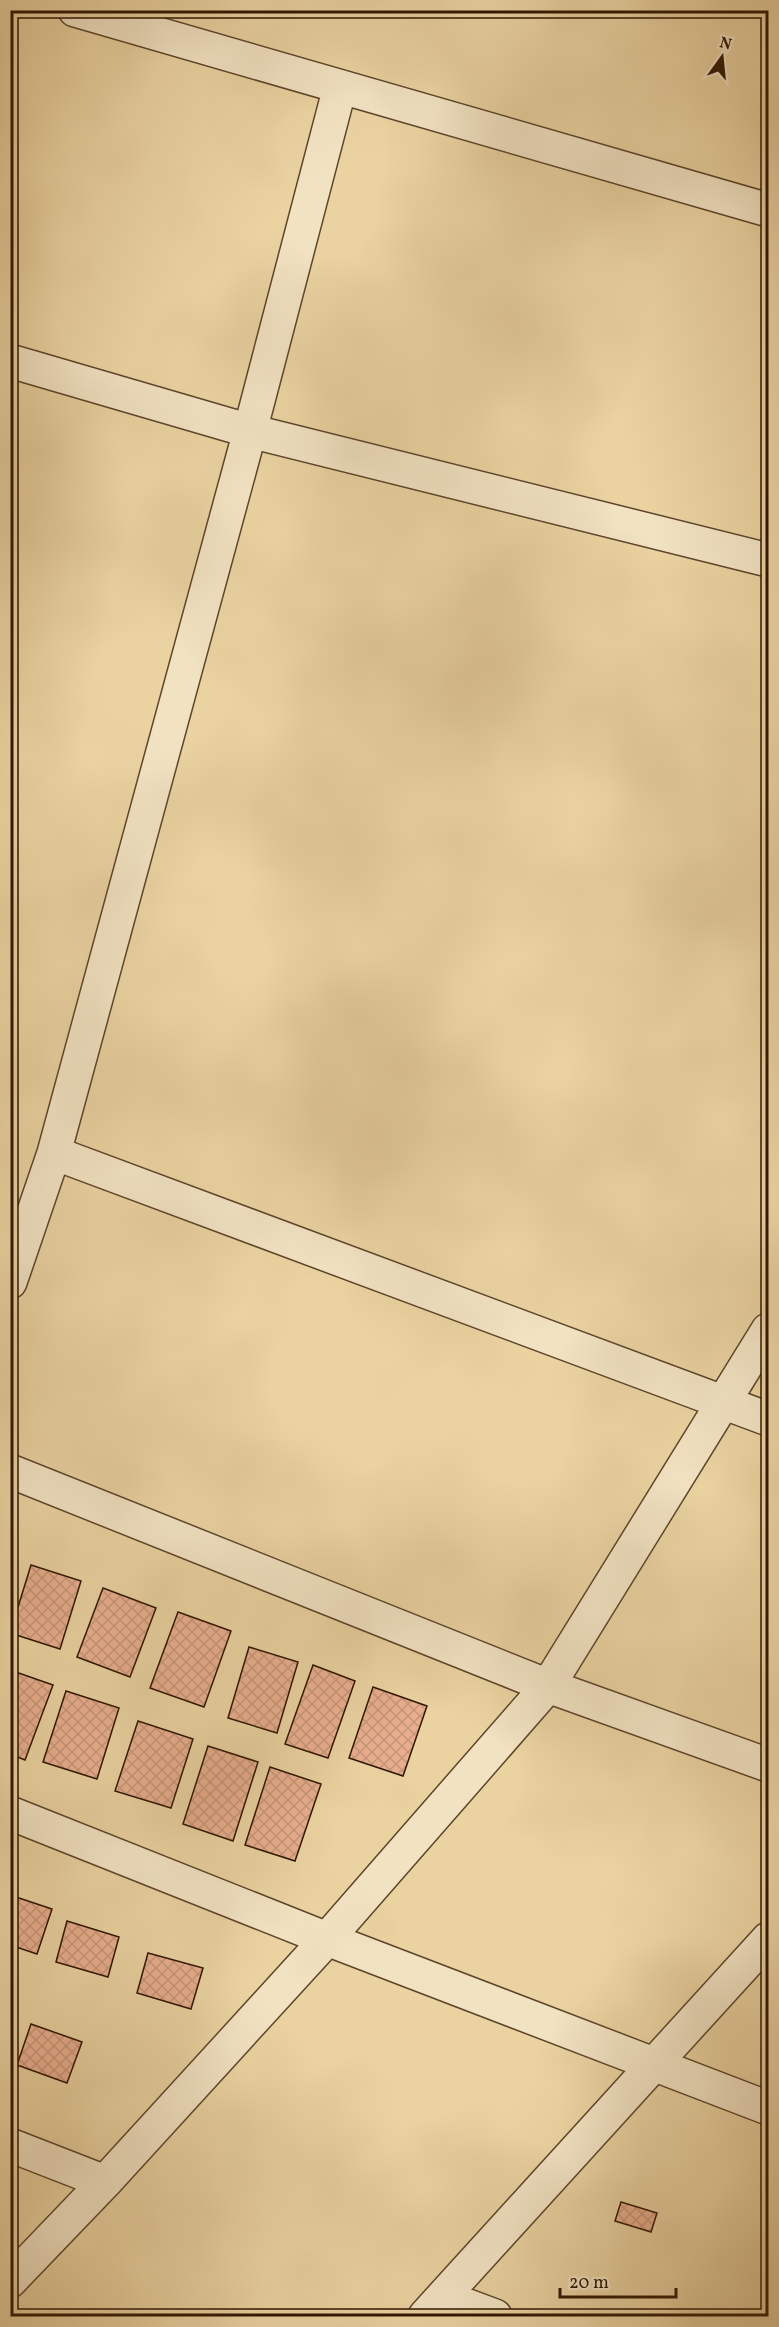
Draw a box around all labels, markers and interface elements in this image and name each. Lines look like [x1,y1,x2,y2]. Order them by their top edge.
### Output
north arrow [692,27,752,87]
text: N [717,32,734,57]
scale bar [560,2261,676,2299]
text: 20 m [569,2271,609,2296]

